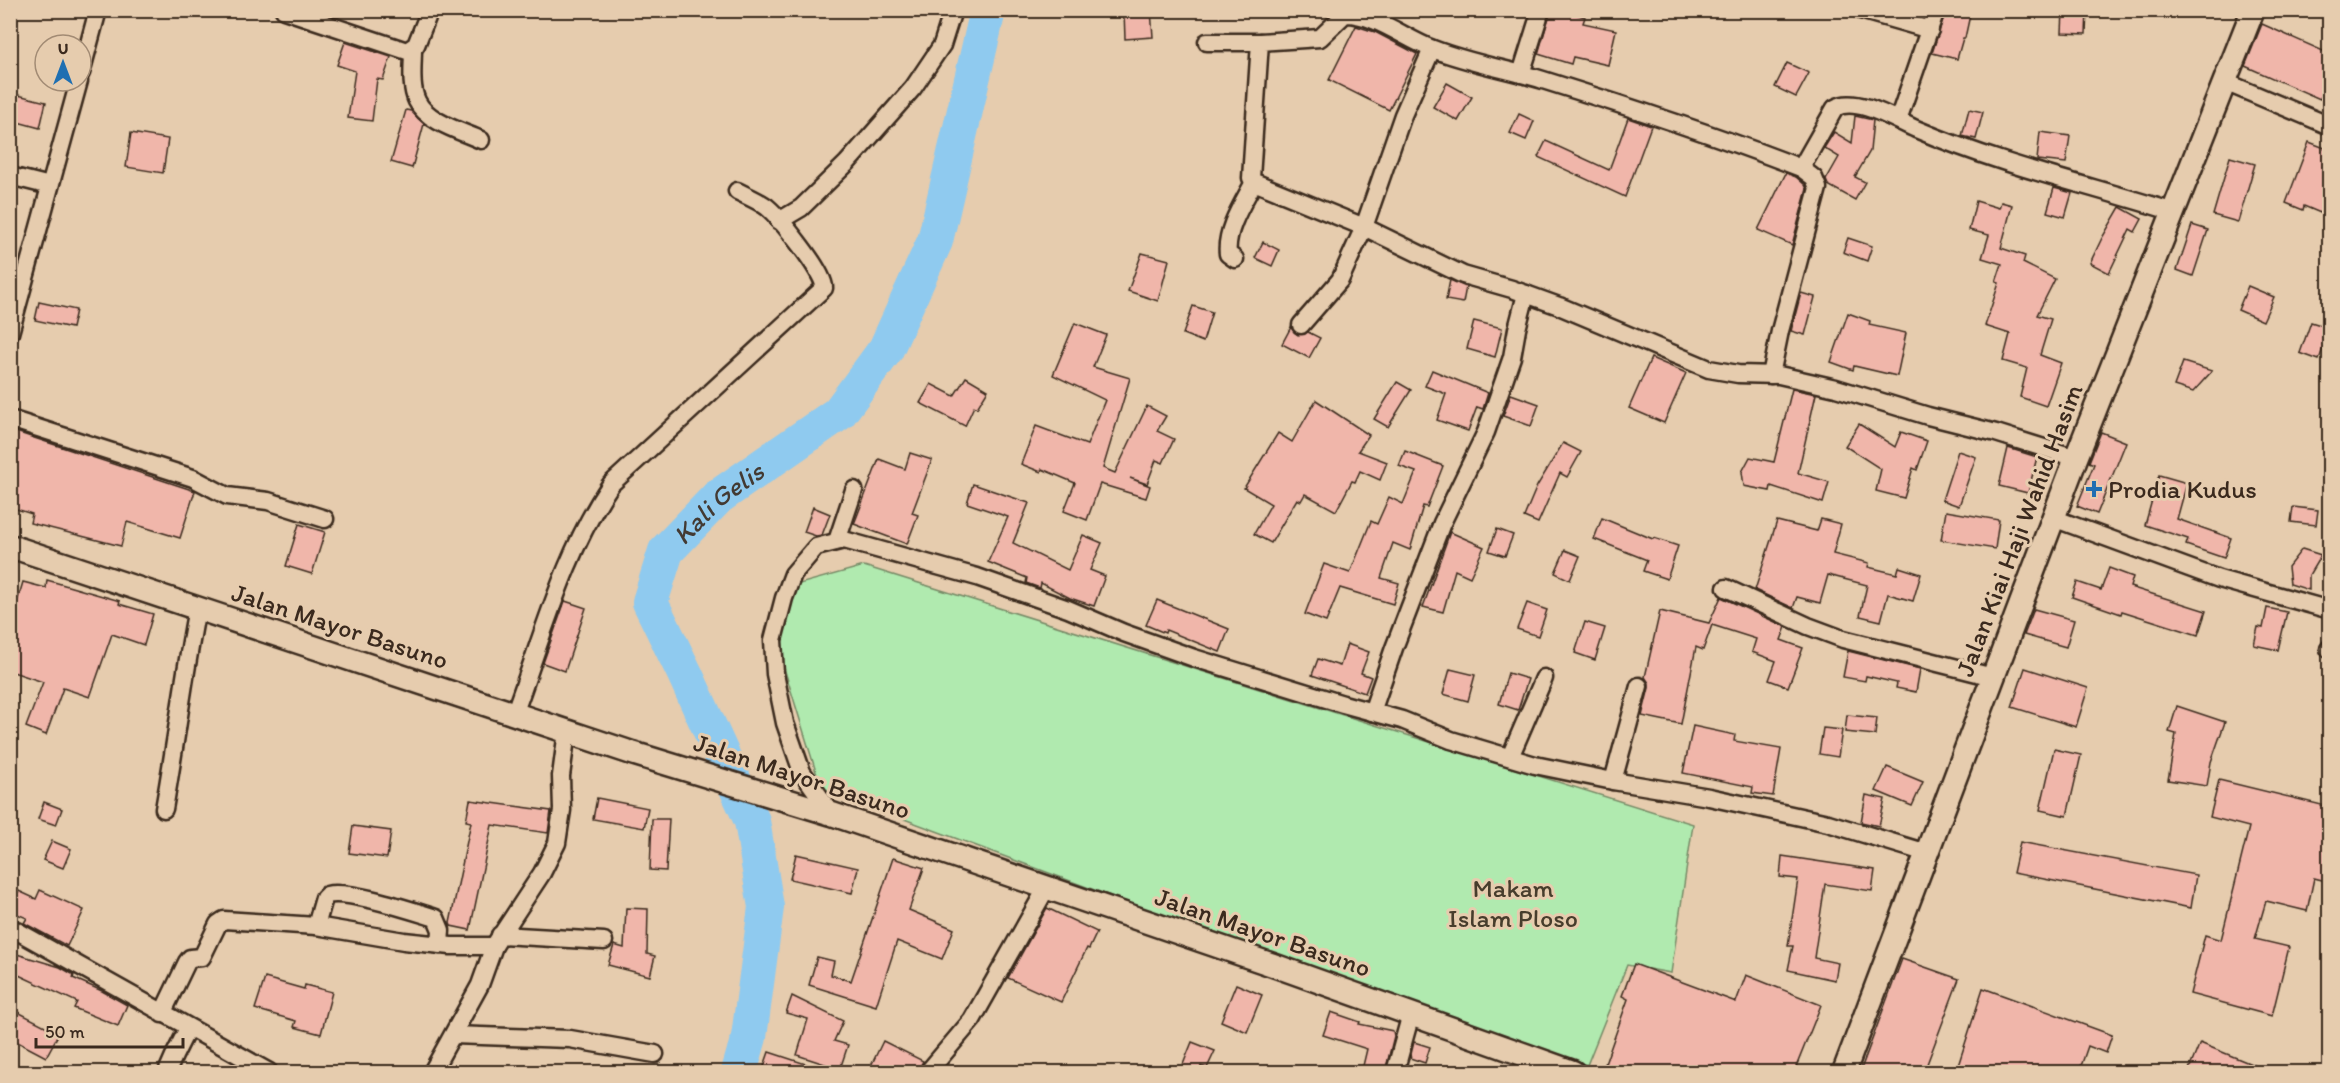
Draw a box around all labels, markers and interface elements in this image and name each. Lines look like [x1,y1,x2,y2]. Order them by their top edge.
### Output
north arrow [33,33,93,93]
text: U [58,39,68,58]
street label: Jalan Kiai Haji Wahid Hasim [1948,379,2090,681]
water label: Kali Gelis [665,454,770,551]
place label: Prodia Kudus [2108,473,2257,505]
marker: Prodia Kudus [2085,480,2103,498]
street label: Jalan Mayor Basuno [228,576,452,676]
street label: Jalan Mayor Basuno [690,726,914,826]
park label: Makam Islam Ploso [1448,872,1578,934]
street label: Jalan Mayor Basuno [1151,880,1375,984]
scale bar [36,1011,183,1049]
text: 50 m [45,1021,85,1043]

